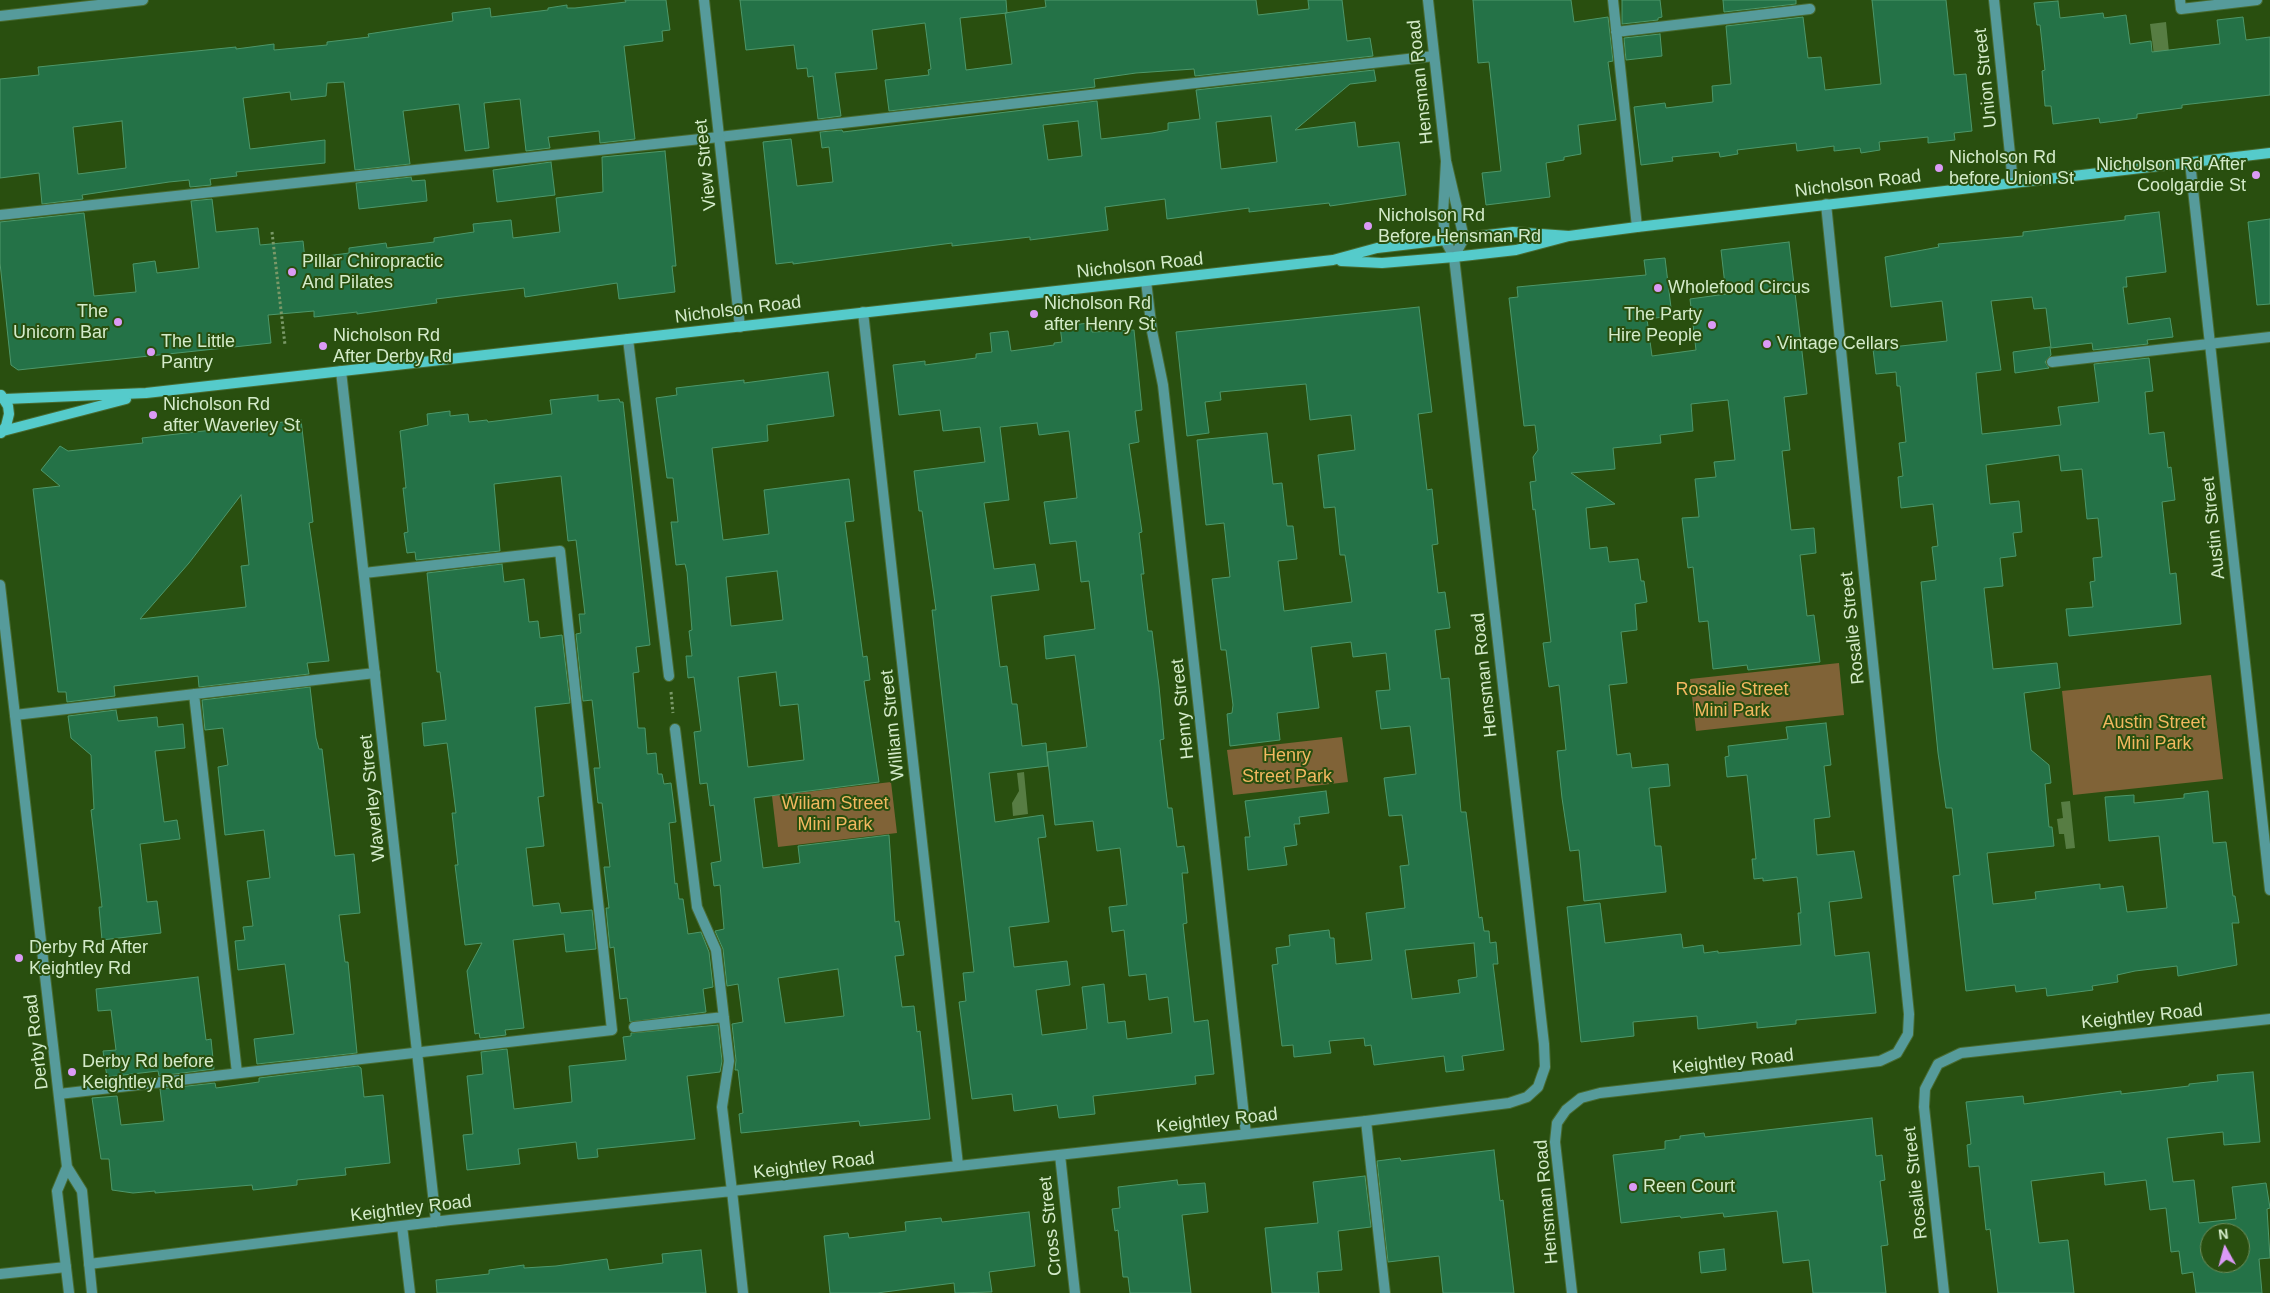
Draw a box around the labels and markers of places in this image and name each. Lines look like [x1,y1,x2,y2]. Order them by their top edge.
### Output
place label: Nicholson Rd before Union St [1949,147,2074,190]
place label: Nicholson Rd After Coolgardie St [2096,154,2246,196]
marker: Nicholson Rd before Union St [1933,162,1945,174]
marker: Nicholson Rd After Coolgardie St [2250,169,2262,181]
place label: Nicholson Rd Before Hensman Rd [1378,205,1541,248]
marker: Nicholson Rd Before Hensman Rd [1362,220,1374,232]
place label: Pillar Chiropractic And Pilates [302,251,443,294]
marker: Pillar Chiropractic And Pilates [286,266,298,278]
place label: Wholefood Circus [1668,277,1810,299]
marker: Wholefood Circus [1652,282,1664,294]
place label: Nicholson Rd after Henry St [1044,293,1155,336]
place label: The Unicorn Bar [13,301,108,344]
place label: The Party Hire People [1608,304,1702,346]
marker: Nicholson Rd after Henry St [1028,308,1040,320]
marker: The Unicorn Bar [112,316,124,328]
marker: The Party Hire People [1706,319,1718,331]
place label: Nicholson Rd After Derby Rd [333,325,452,368]
place label: The Little Pantry [161,331,235,374]
place label: Vintage Cellars [1777,333,1899,355]
marker: Vintage Cellars [1761,338,1773,350]
marker: Nicholson Rd After Derby Rd [317,340,329,352]
marker: The Little Pantry [145,346,157,358]
place label: Nicholson Rd after Waverley St [163,394,300,436]
marker: Nicholson Rd after Waverley St [147,409,159,421]
place label: Derby Rd After Keightley Rd [29,937,148,980]
marker: Derby Rd After Keightley Rd [13,952,25,964]
place label: Derby Rd before Keightley Rd [82,1051,214,1094]
marker: Derby Rd before Keightley Rd [66,1066,78,1078]
place label: Reen Court [1643,1176,1735,1198]
marker: Reen Court [1627,1181,1639,1193]

